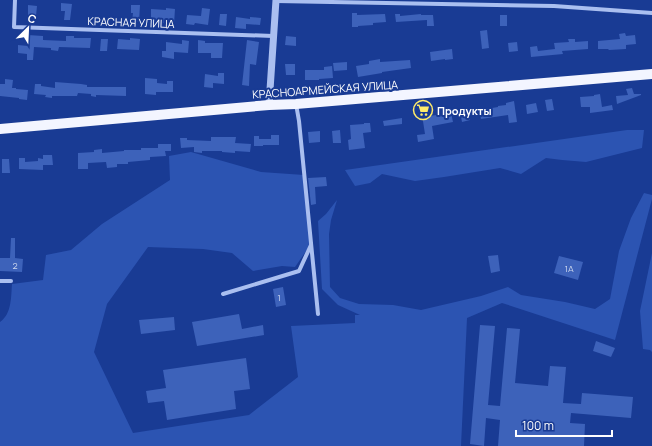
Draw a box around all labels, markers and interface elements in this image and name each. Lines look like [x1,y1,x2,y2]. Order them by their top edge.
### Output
north arrow [8,8,48,48]
text: С [26,10,39,27]
street label: КРАСНАЯ УЛИЦА [87,13,175,31]
street label: КРАСНОАРМЕЙСКАЯ УЛИЦА [252,76,398,102]
supermarket icon: Продукты [412,99,434,121]
place label: Продукты [437,103,492,118]
house number: 2 [12,259,18,272]
house number: 1А [564,262,574,275]
house number: 1 [277,291,281,304]
scale bar [516,412,612,438]
text: 100 m [522,417,554,434]

